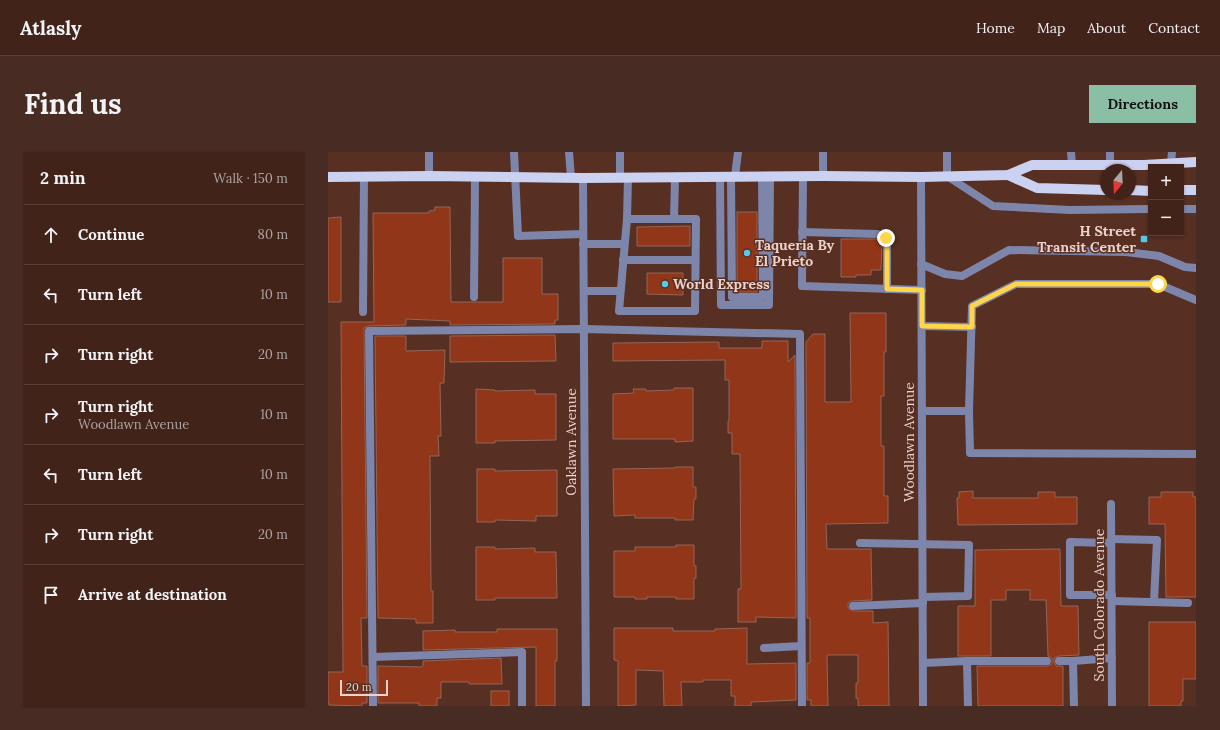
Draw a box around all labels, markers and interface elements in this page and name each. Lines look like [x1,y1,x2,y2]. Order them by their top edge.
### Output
text: Atlasly [20,16,81,40]
text: Home [976,19,1015,37]
text: Map [1037,19,1065,37]
text: About [1087,19,1126,37]
text: Contact [1148,19,1200,37]
button: Directions [1089,85,1196,123]
text: Find us [24,86,122,122]
north arrow [1100,164,1136,200]
map controls [1148,164,1184,236]
button: + [1148,164,1184,200]
text: 2 min [40,167,86,189]
text: Walk · 150 m [213,170,288,187]
button: − [1148,200,1184,236]
place label: H Street Transit Center [1037,222,1136,256]
icon: ahead [40,224,62,246]
text: Continue [78,225,144,244]
text: 80 m [258,226,288,243]
route end [877,229,895,247]
marker: H Street Transit Center [1139,234,1149,244]
place label: Taqueria By El Prieto [755,236,835,270]
marker: Taqueria By El Prieto [742,248,752,258]
place label: World Express [673,275,770,293]
route start [1149,275,1167,293]
marker: World Express [660,279,670,289]
icon: left [40,284,62,306]
text: Turn left [78,285,142,304]
text: 10 m [260,286,288,303]
icon: right [40,344,62,366]
text: Turn right [78,345,154,364]
text: 20 m [258,346,288,363]
street label: Woodlawn Avenue [900,382,918,502]
street label: Oaklawn Avenue [562,388,580,496]
text: Turn right [78,397,154,416]
icon: right [40,404,62,426]
text: 10 m [260,406,288,423]
text: Woodlawn Avenue [78,416,189,433]
icon: left [40,464,62,486]
text: Turn left [78,465,142,484]
text: 10 m [260,466,288,483]
icon: right [40,524,62,546]
text: Turn right [78,525,154,544]
text: 20 m [258,526,288,543]
street label: South Colorado Avenue [1090,528,1108,681]
icon: arrive [40,584,62,606]
text: Arrive at destination [78,585,227,604]
scale bar [340,678,388,697]
text: 20 m [346,680,371,694]

